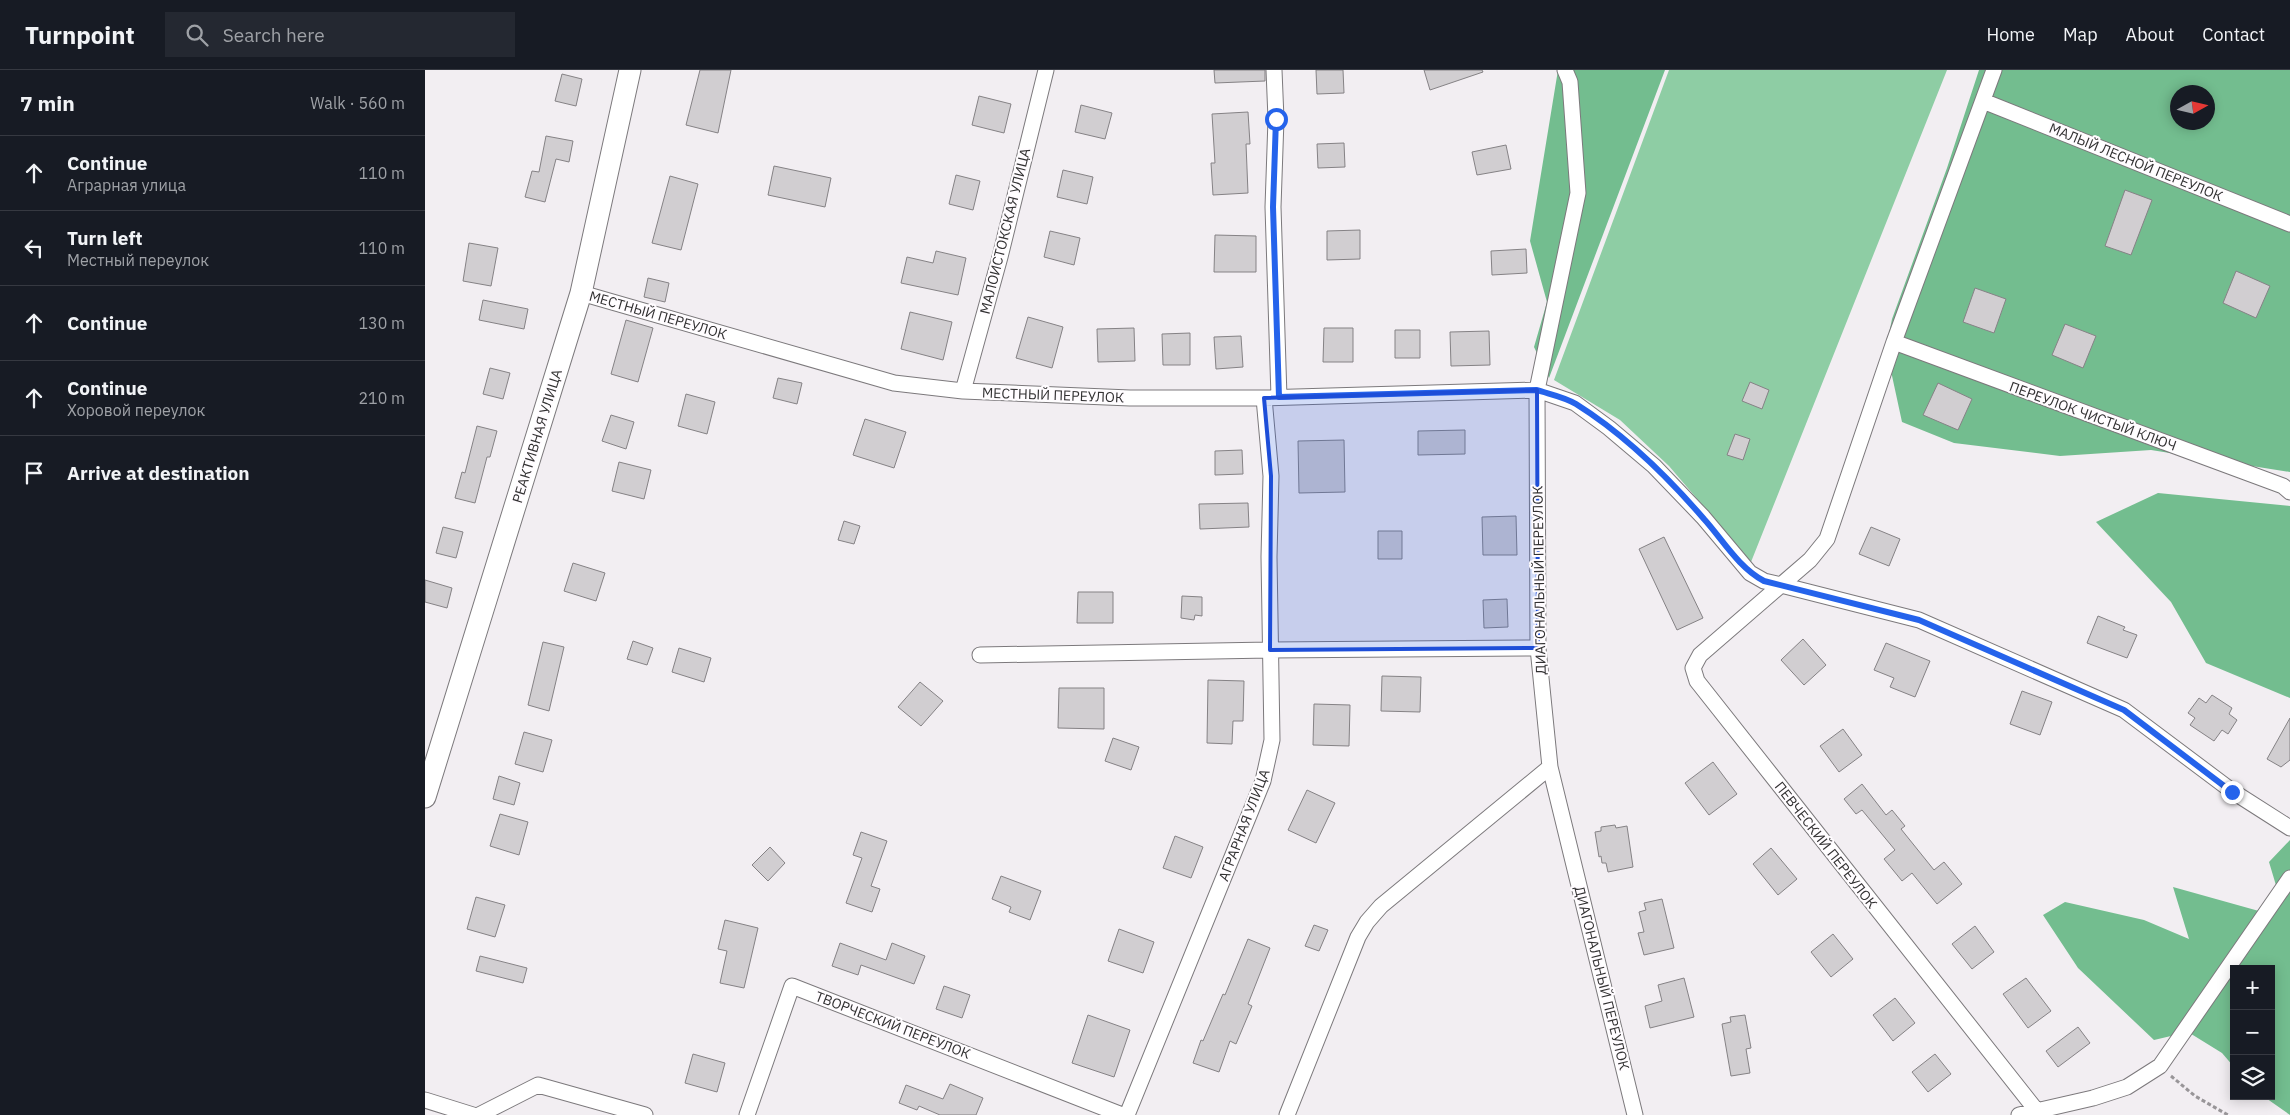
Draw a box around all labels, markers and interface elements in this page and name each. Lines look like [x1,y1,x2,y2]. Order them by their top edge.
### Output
search box [165,12,515,57]
text: Turnpoint [25,19,135,51]
icon: search [183,21,211,49]
text: Search here [223,23,325,47]
text: Home [1987,23,2035,46]
text: Map [2063,23,2098,46]
text: About [2126,23,2174,46]
text: Contact [2202,23,2265,46]
north arrow [2170,85,2215,130]
text: 7 min [20,89,75,117]
text: Walk · 560 m [310,93,405,113]
route start [1265,108,1288,131]
street label: МАЛЫЙ ЛЕСНОЙ ПЕРЕУЛОК [2046,118,2226,205]
street label: МАЛОИСТОКСКАЯ УЛИЦА [976,146,1034,316]
text: Continue [67,151,147,175]
icon: ahead [20,159,48,187]
text: 110 m [358,163,405,183]
text: Аграрная улица [67,175,186,195]
text: Turn left [67,226,143,250]
icon: left [20,234,48,262]
text: 110 m [358,238,405,258]
text: Местный переулок [67,250,209,270]
street label: МЕСТНЫЙ ПЕРЕУЛОК [587,286,729,343]
icon: ahead [20,309,48,337]
text: Continue [67,311,147,335]
text: 130 m [358,313,405,333]
street label: РЕАКТИВНАЯ УЛИЦА [508,367,566,505]
text: Continue [67,376,147,400]
street label: ПЕРЕУЛОК ЧИСТЫЙ КЛЮЧ [2007,376,2179,455]
street label: МЕСТНЫЙ ПЕРЕУЛОК [982,383,1125,406]
icon: ahead [20,384,48,412]
text: 210 m [358,388,405,408]
text: Хоровой переулок [67,400,205,420]
icon: arrive [20,459,48,487]
text: Arrive at destination [67,461,250,485]
street label: ДИАГОНАЛЬНЫЙ ПЕРЕУЛОК [1527,485,1550,675]
street label: АГРАРНАЯ УЛИЦА [1214,766,1274,884]
street label: ПЕВЧЕСКИЙ ПЕРЕУЛОК [1771,777,1882,912]
route end [2221,781,2244,804]
street label: ДИАГОНАЛЬНЫЙ ПЕРЕУЛОК [1570,884,1635,1072]
map controls [2230,965,2275,1100]
button: + [2230,965,2275,1010]
street label: ТВОРЧЕСКИЙ ПЕРЕУЛОК [813,986,973,1063]
button: − [2230,1010,2275,1055]
button: layers [2230,1055,2275,1100]

